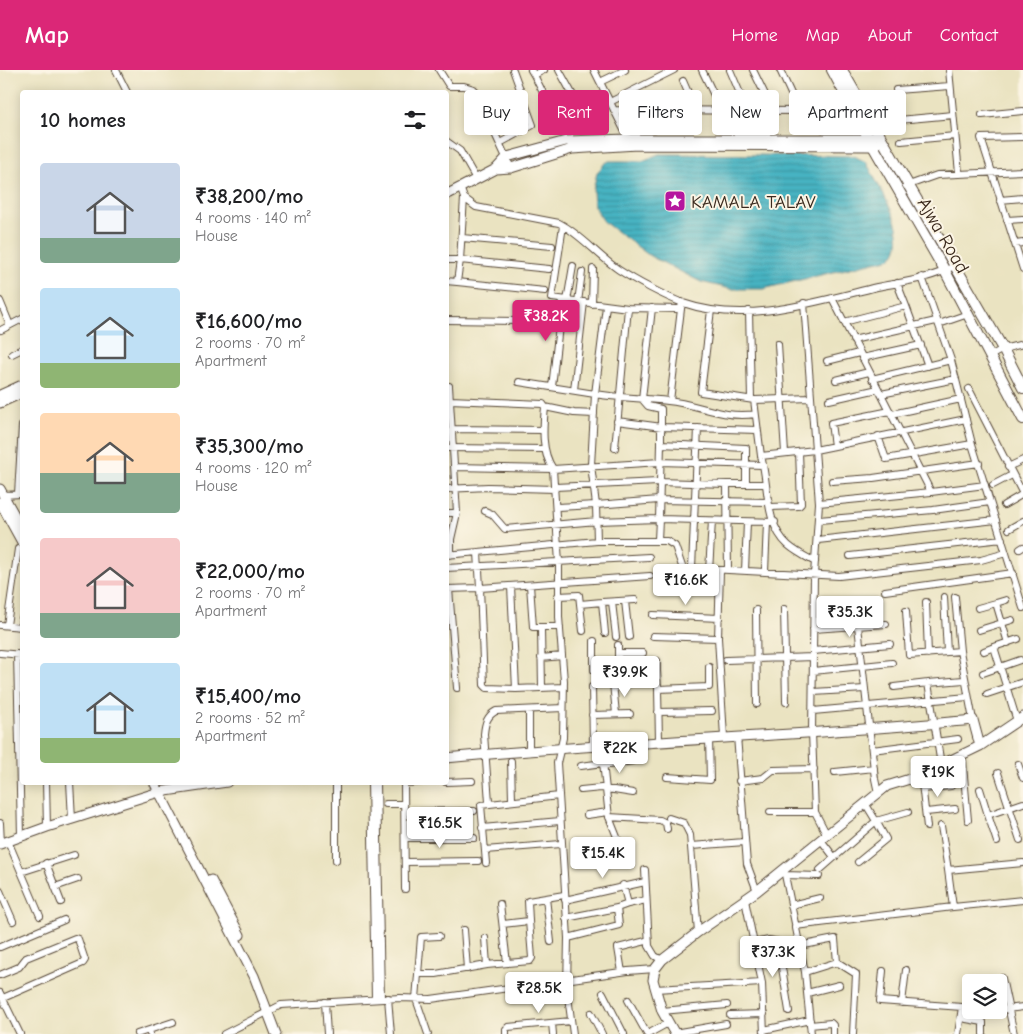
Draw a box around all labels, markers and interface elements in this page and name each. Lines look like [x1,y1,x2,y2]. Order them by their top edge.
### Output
text: Map [25,21,69,49]
text: Home [731,25,778,46]
text: Map [806,25,840,46]
text: About [868,25,912,46]
text: Contact [940,25,998,46]
chip: Buy [464,90,528,135]
chip: Rent [538,90,609,135]
chip: Filters [619,90,702,135]
chip: New [712,90,779,135]
chip: Apartment [789,90,906,135]
icon: filters [401,106,429,134]
text: 10 homes [40,108,126,132]
icon: home [80,183,140,243]
text: ₹38,200/mo [195,184,303,208]
place icon: KAMALA TALAV [663,189,687,213]
place label: KAMALA TALAV [691,191,817,213]
street label: Ajwa Road [913,194,974,277]
text: 4 rooms · 140 m² [195,209,311,227]
text: House [195,227,238,245]
pin: ₹38.2K [505,300,587,342]
text: ₹38.2K [523,307,569,325]
icon: home [80,308,140,368]
text: ₹16,600/mo [195,309,302,333]
text: 2 rooms · 70 m² [195,334,305,352]
text: Apartment [195,352,267,370]
icon: home [80,433,140,493]
text: ₹35,300/mo [195,434,304,458]
text: 4 rooms · 120 m² [195,459,312,477]
text: House [195,477,238,495]
icon: home [80,558,140,618]
text: ₹22,000/mo [195,559,305,583]
pin: ₹16.6K [645,564,727,606]
text: ₹16.6K [664,571,708,589]
text: 2 rooms · 70 m² [195,584,305,602]
pin: ₹35.3K [809,596,891,638]
text: Apartment [195,602,267,620]
text: ₹35.3K [827,603,873,621]
pin: ₹39.9K [584,656,666,698]
text: ₹39.9K [602,663,648,681]
icon: home [80,683,140,743]
text: ₹15,400/mo [195,684,301,708]
text: 2 rooms · 52 m² [195,709,305,727]
text: Apartment [195,727,267,745]
pin: ₹22K [590,732,650,774]
text: ₹22K [603,739,637,757]
pin: ₹19K [908,756,968,798]
text: ₹19K [922,763,954,781]
pin: ₹16.5K [399,806,481,849]
text: ₹16.5K [418,814,462,832]
pin: ₹15.4K [562,836,644,879]
text: ₹15.4K [581,844,625,862]
pin: ₹37.3K [732,936,814,978]
text: ₹37.3K [751,943,795,961]
pin: ₹28.5K [498,972,580,1014]
map controls [962,974,1007,1019]
button: layers [962,974,1007,1019]
text: ₹28.5K [516,979,562,997]

